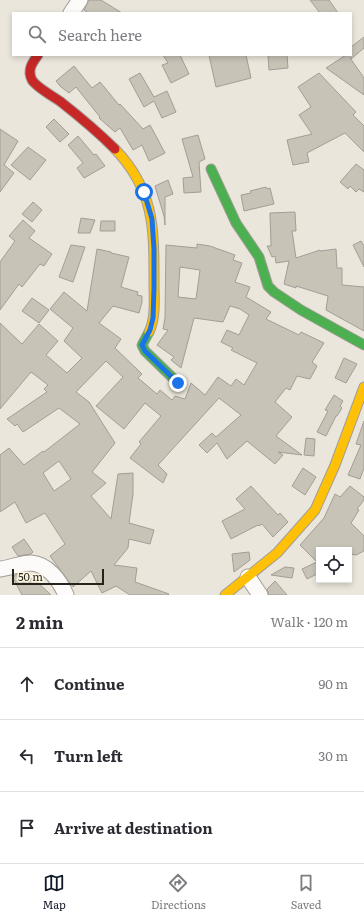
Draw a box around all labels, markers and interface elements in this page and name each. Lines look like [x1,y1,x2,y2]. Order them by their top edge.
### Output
search box [12,12,352,56]
icon: search [26,23,48,45]
text: Search here [58,23,142,46]
route start [135,183,153,201]
route end [169,374,187,392]
map controls [316,547,352,583]
button: locate [316,547,352,583]
scale bar [12,567,104,586]
text: 50 m [18,568,43,584]
text: 2 min [16,609,64,634]
text: Walk · 120 m [271,612,348,631]
text: Continue [54,672,124,695]
icon: ahead [16,673,38,695]
text: 90 m [318,674,348,693]
text: Turn left [54,744,123,767]
icon: left [16,745,38,767]
text: 30 m [318,746,348,765]
text: Arrive at destination [54,816,213,839]
icon: arrive [16,817,38,839]
tab: Map [42,872,66,912]
tab: Directions [151,872,206,912]
tab: Saved [291,872,321,912]

